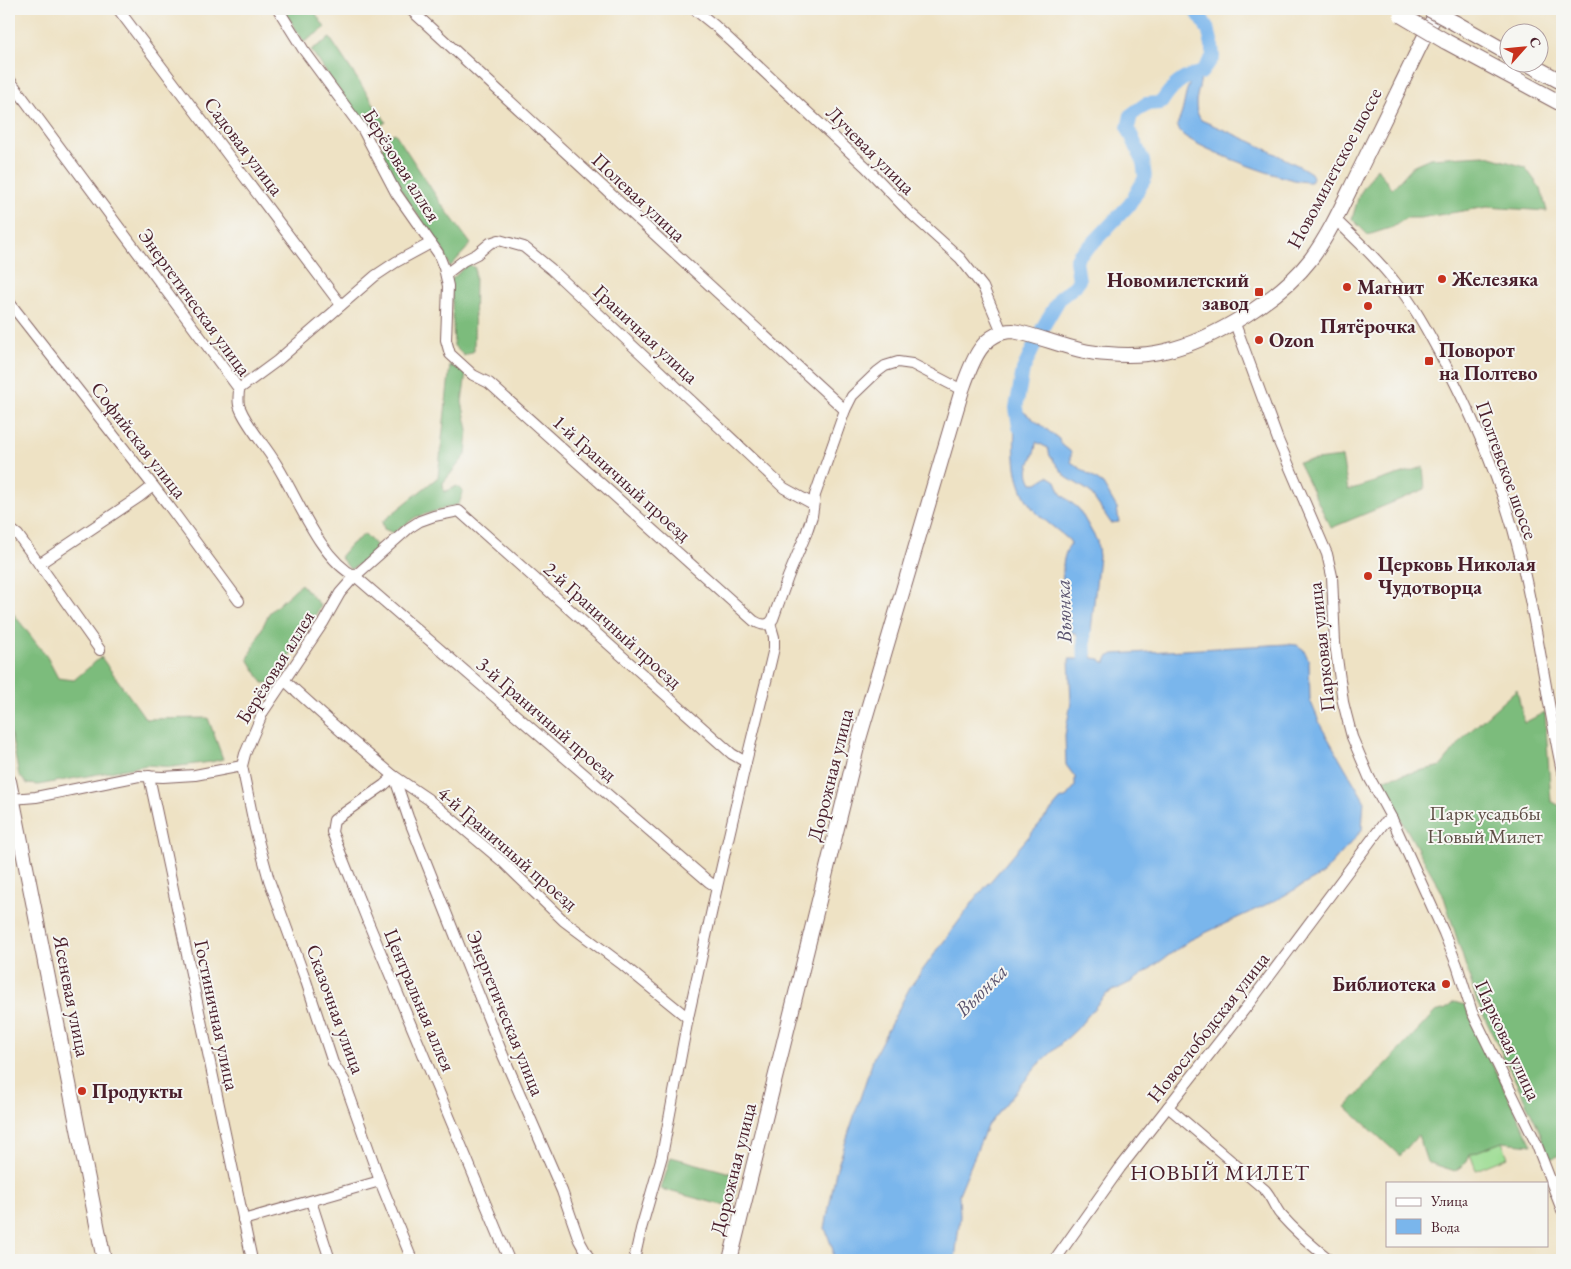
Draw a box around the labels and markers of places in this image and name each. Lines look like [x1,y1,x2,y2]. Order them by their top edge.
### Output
place label: Железяка [1451,266,1538,292]
place label: Новомилетский завод [1107,267,1249,316]
marker: Железяка [1436,273,1448,285]
place label: Магнит [1357,274,1424,300]
marker: Магнит [1341,281,1353,293]
marker: Новомилетский завод [1253,286,1265,298]
marker: Пятёрочка [1362,300,1374,312]
place label: Пятёрочка [1320,313,1416,339]
place label: Ozon [1269,327,1314,353]
marker: Ozon [1253,334,1265,346]
place label: Поворот на Полтево [1439,337,1537,386]
marker: Поворот на Полтево [1423,355,1435,367]
place label: Церковь Николая Чудотворца [1378,551,1536,600]
marker: Церковь Николая Чудотворца [1362,570,1374,582]
place label: Библиотека [1332,971,1436,997]
marker: Библиотека [1440,978,1452,990]
place label: Продукты [92,1078,183,1104]
marker: Продукты [76,1085,88,1097]

